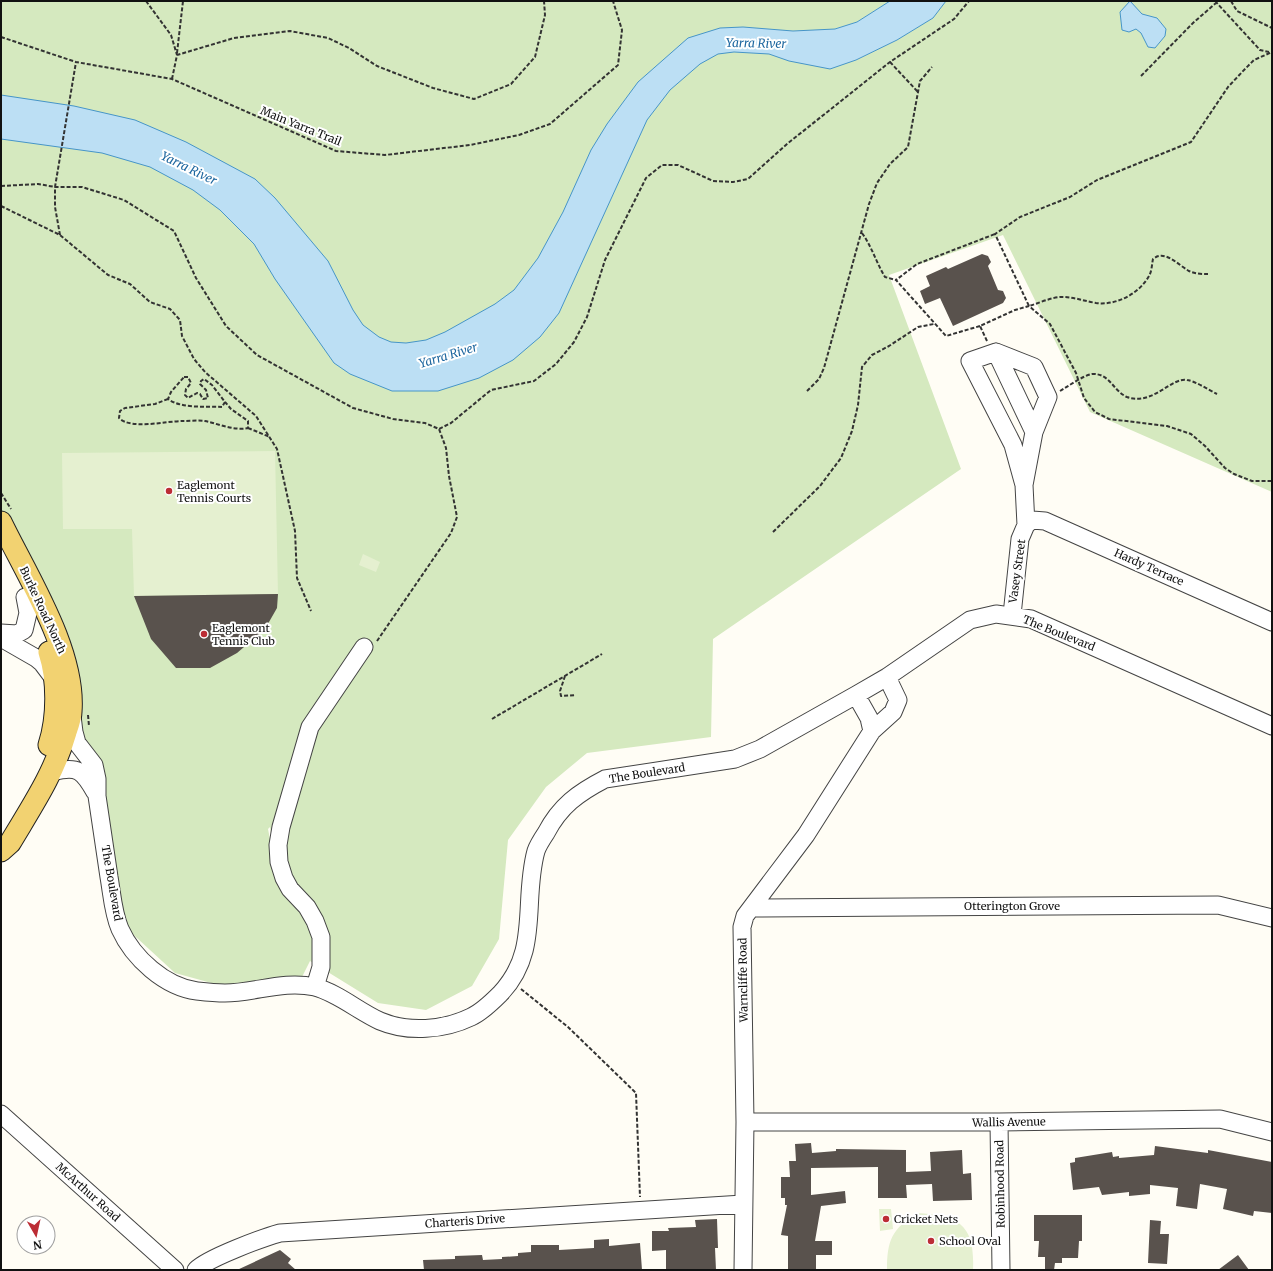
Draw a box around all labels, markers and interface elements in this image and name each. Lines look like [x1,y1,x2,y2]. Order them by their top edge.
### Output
water label: Yarra River [726,35,787,51]
street label: Main Yarra Trail [258,103,344,149]
water label: Yarra River [159,148,220,188]
water label: Yarra River [417,339,480,371]
place label: Eaglemont Tennis Courts [177,478,251,505]
marker: Eaglemont Tennis Courts [164,486,174,496]
street label: Vasey Street [1005,537,1029,605]
street label: Hardy Terrace [1112,545,1186,589]
street label: Burke Road North [17,564,70,656]
street label: The Boulevard [1021,612,1098,654]
place label: Eaglemont Tennis Club [212,621,275,648]
marker: Eaglemont Tennis Club [199,629,209,639]
street label: The Boulevard [608,760,686,786]
street label: The Boulevard [98,844,126,922]
street label: Otterington Grove [964,899,1060,913]
street label: Warncliffe Road [735,937,751,1023]
street label: Wallis Avenue [971,1114,1046,1130]
street label: Robinhood Road [992,1140,1008,1228]
street label: McArthur Road [53,1160,123,1225]
street label: Charteris Drive [425,1211,506,1231]
place label: Cricket Nets [894,1212,958,1226]
marker: Cricket Nets [881,1214,891,1224]
north arrow [16,1215,56,1255]
place label: School Oval [939,1234,1002,1248]
marker: School Oval [926,1236,936,1246]
text: N [32,1237,43,1253]

